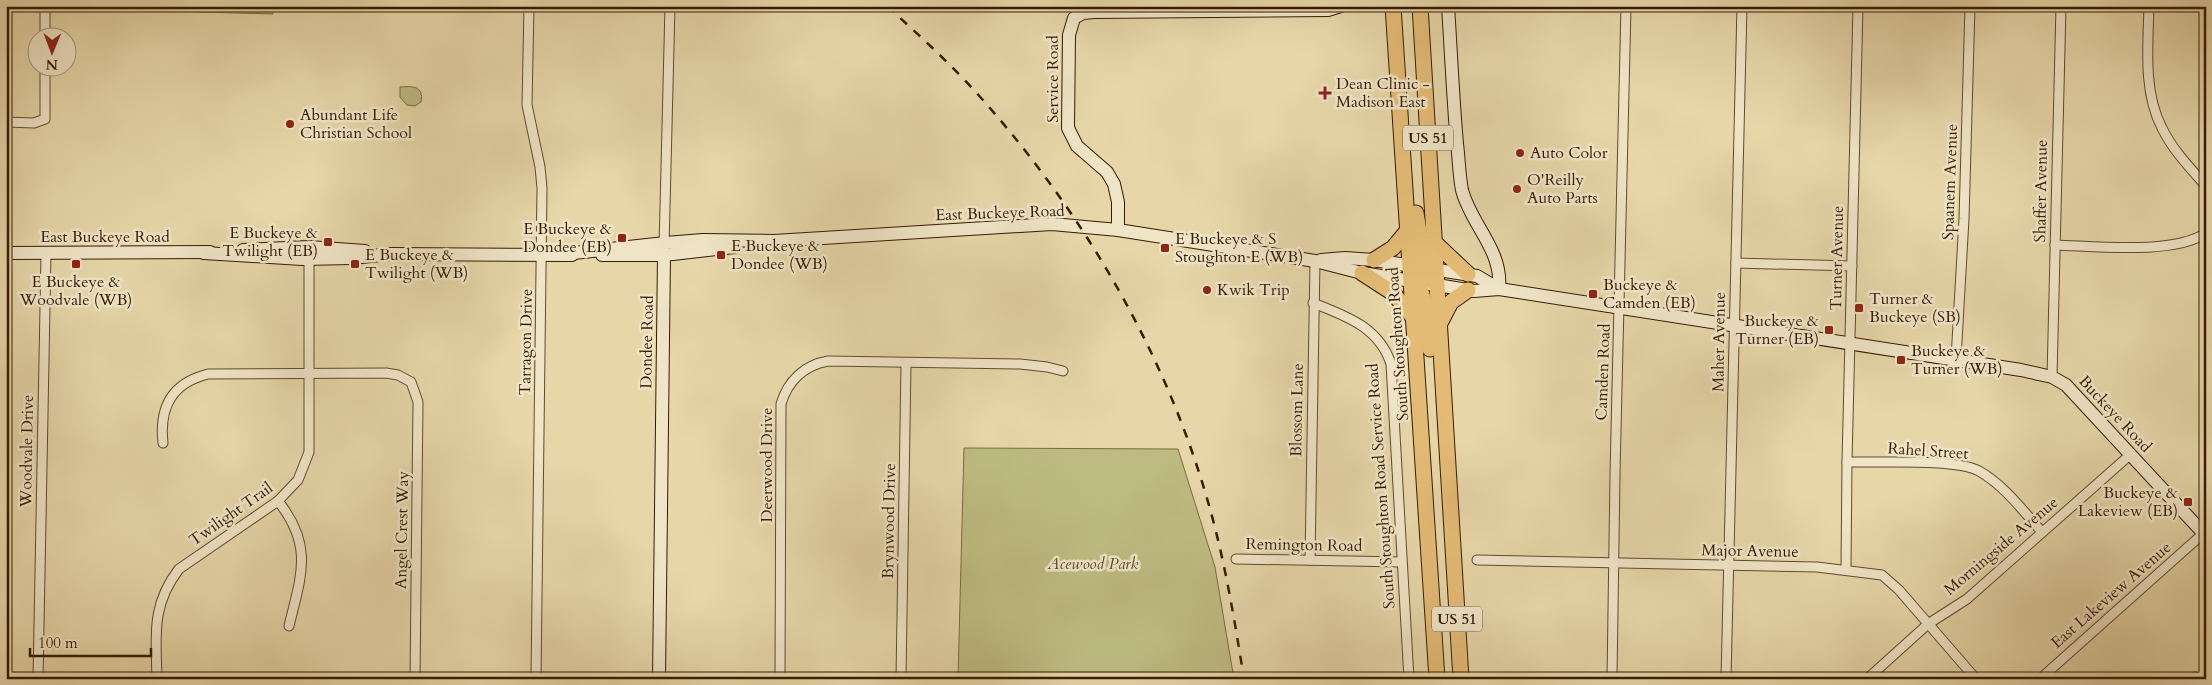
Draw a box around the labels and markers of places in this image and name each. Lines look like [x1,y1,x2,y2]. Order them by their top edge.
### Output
place label: Dean Clinic - Madison East [1336,73,1430,113]
marker: Dean Clinic - Madison East [1318,86,1332,100]
place label: Abundant Life Christian School [300,104,412,144]
marker: Abundant Life Christian School [284,118,296,130]
place label: Auto Color [1530,142,1608,164]
marker: Auto Color [1514,147,1526,159]
place label: O'Reilly Auto Parts [1527,169,1598,209]
marker: O'Reilly Auto Parts [1511,183,1523,195]
place label: E Buckeye & Dondee (EB) [523,218,612,258]
place label: E Buckeye & Twilight (EB) [222,222,318,262]
place label: E Buckeye & S Stoughton E (WB) [1175,228,1303,268]
marker: E Buckeye & Dondee (EB) [616,232,628,244]
place label: E Buckeye & Dondee (WB) [731,235,828,275]
marker: E Buckeye & Twilight (EB) [322,236,334,248]
marker: E Buckeye & S Stoughton E (WB) [1159,242,1171,254]
place label: E Buckeye & Twilight (WB) [365,244,468,284]
marker: E Buckeye & Dondee (WB) [715,249,727,261]
marker: E Buckeye & Woodvale (WB) [70,258,82,270]
marker: E Buckeye & Twilight (WB) [349,258,361,270]
place label: E Buckeye & Woodvale (WB) [19,271,132,311]
place label: Buckeye & Camden (EB) [1603,274,1696,314]
place label: Kwik Trip [1217,279,1290,301]
marker: Kwik Trip [1201,284,1213,296]
marker: Buckeye & Camden (EB) [1587,288,1599,300]
place label: Turner & Buckeye (SB) [1869,288,1961,328]
marker: Turner & Buckeye (SB) [1853,302,1865,314]
place label: Buckeye & Turner (EB) [1735,310,1819,350]
marker: Buckeye & Turner (EB) [1823,324,1835,336]
place label: Buckeye & Turner (WB) [1911,340,2003,380]
marker: Buckeye & Turner (WB) [1895,354,1907,366]
place label: Buckeye & Lakeview (EB) [2078,482,2178,522]
marker: Buckeye & Lakeview (EB) [2182,496,2194,508]

